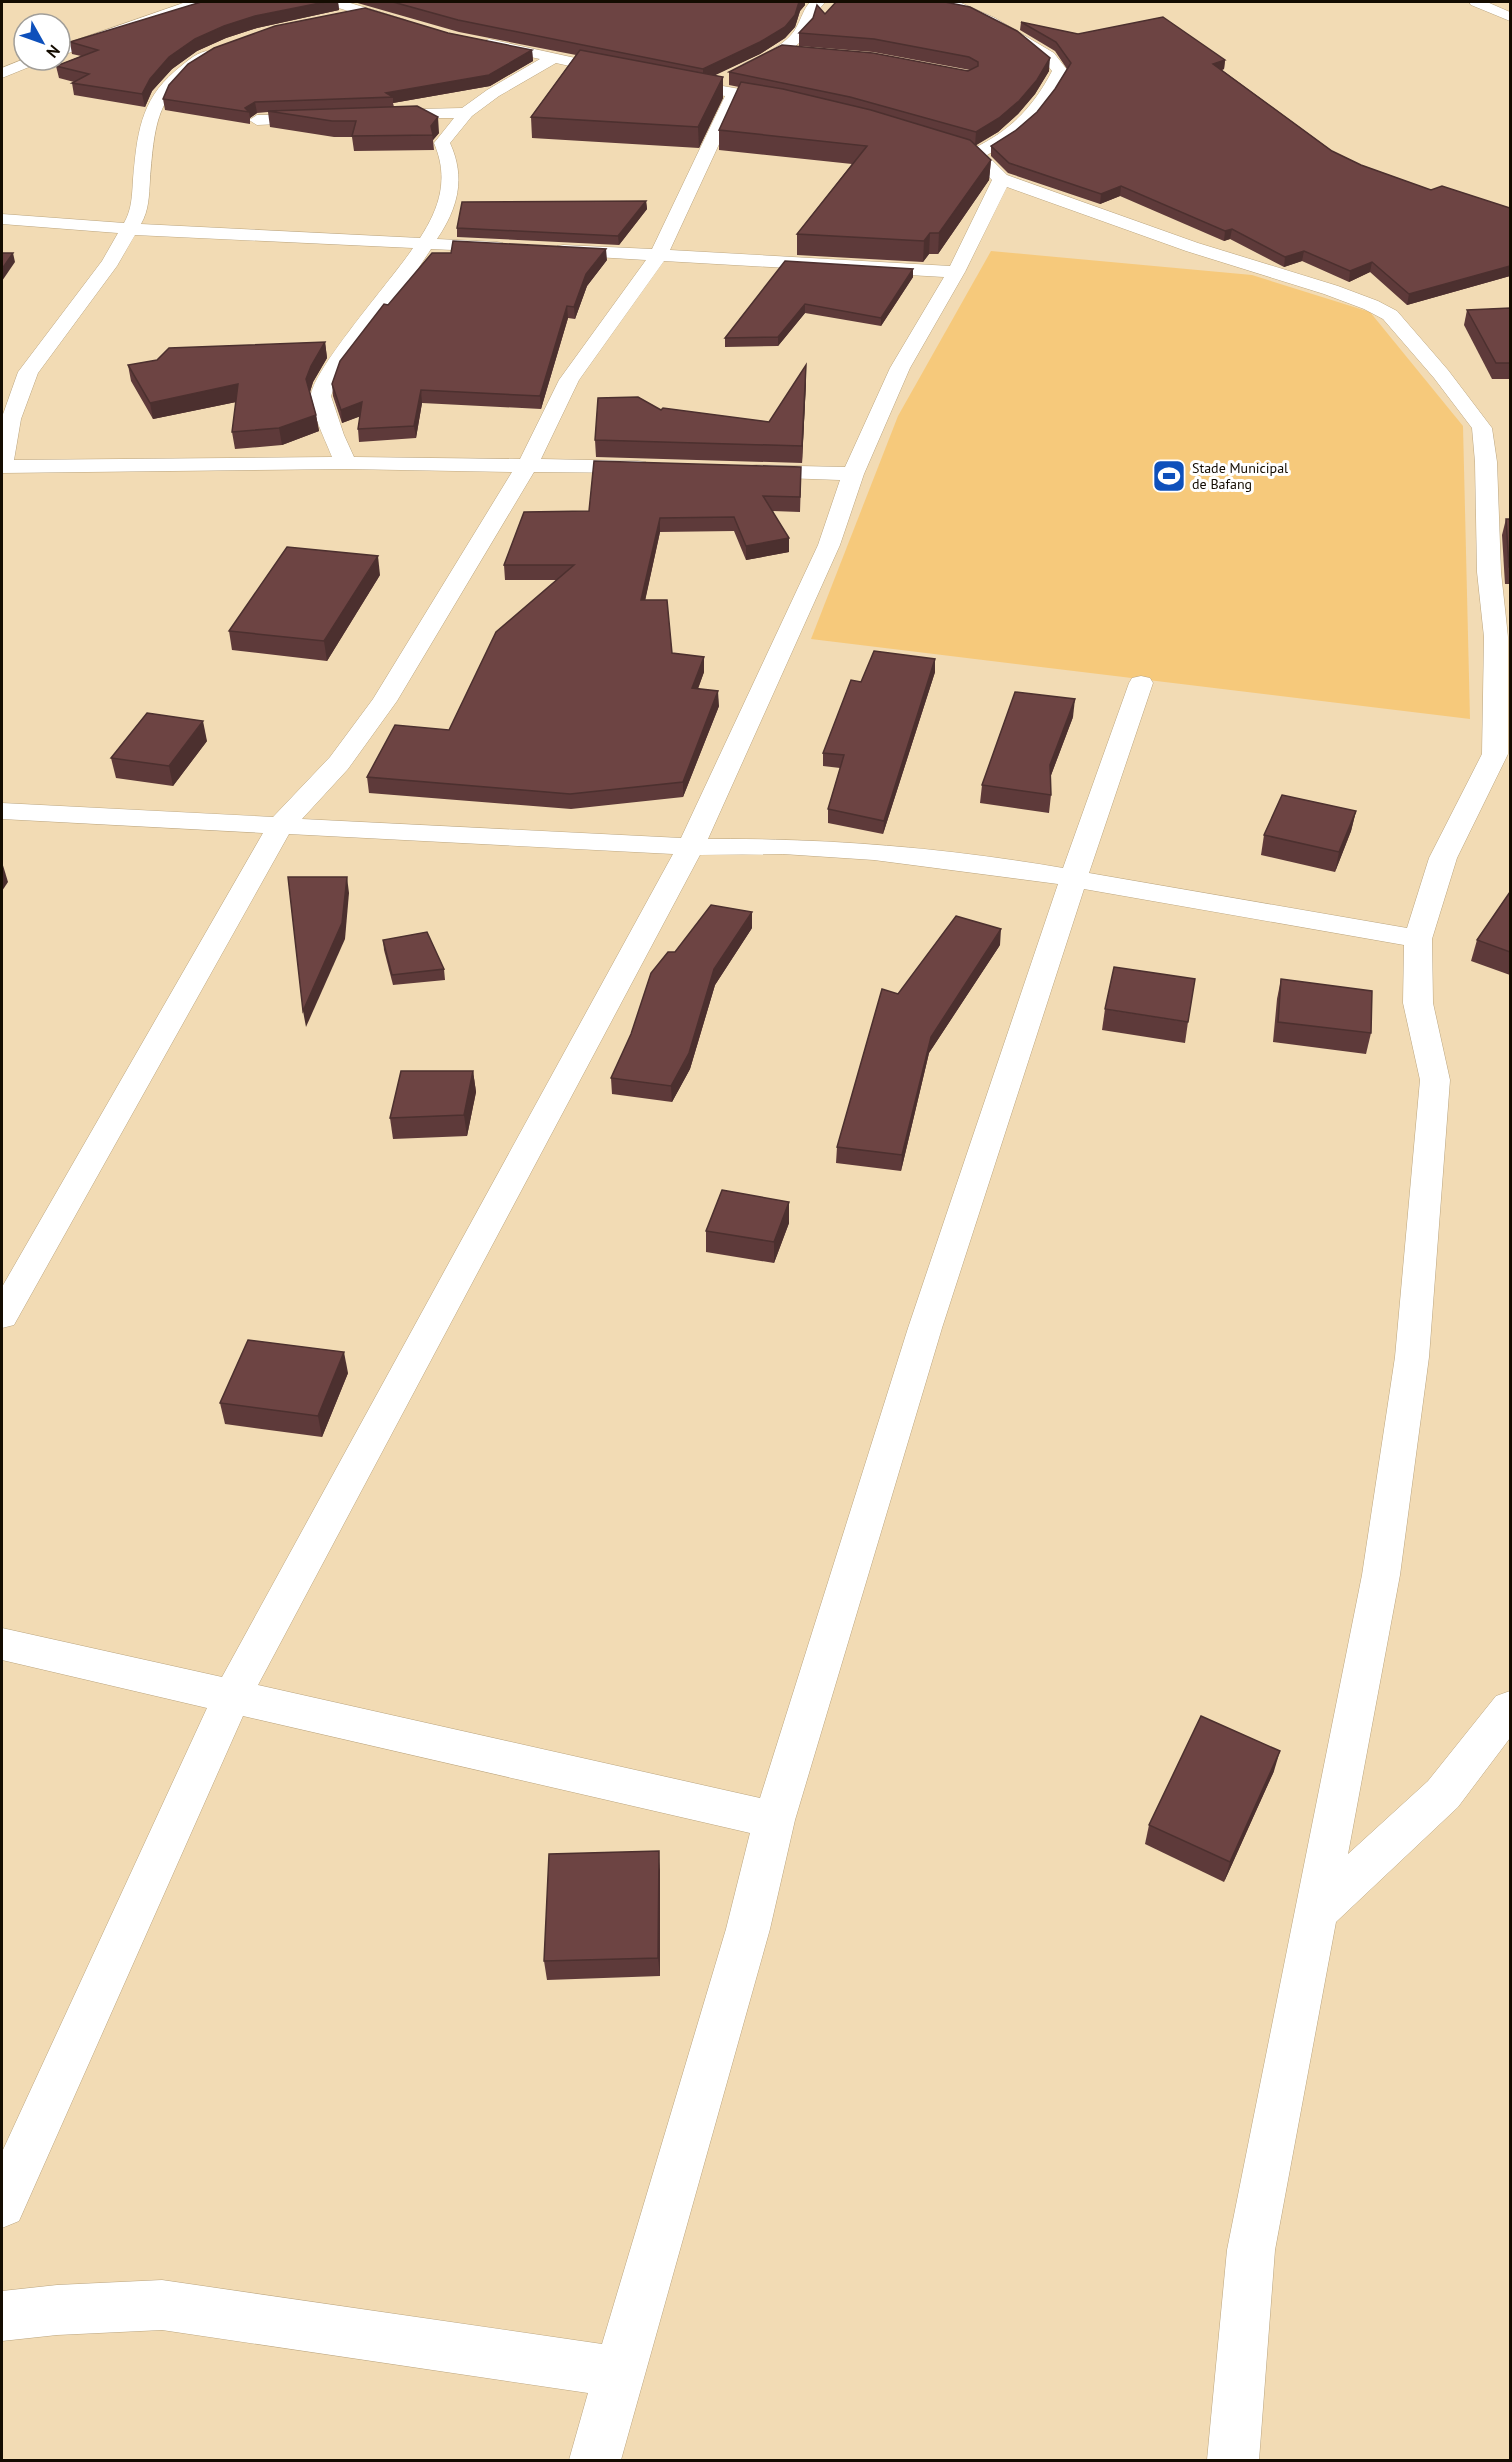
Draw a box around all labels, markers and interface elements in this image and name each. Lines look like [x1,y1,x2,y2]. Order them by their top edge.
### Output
north arrow [12,12,72,72]
text: N [42,41,65,62]
sports icon: Stade Municipal de Bafang [1151,458,1187,494]
place label: Stade Municipal de Bafang [1192,459,1288,493]

